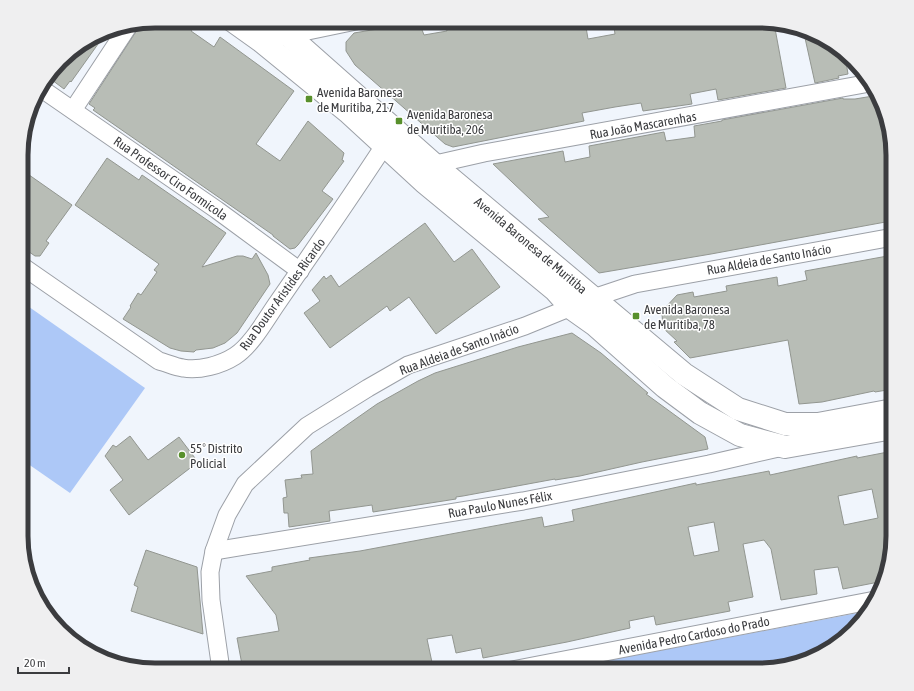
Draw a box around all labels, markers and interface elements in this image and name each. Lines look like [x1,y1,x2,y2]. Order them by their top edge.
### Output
place label: Avenida Baronesa de Muritiba, 217 [317,85,403,115]
marker: Avenida Baronesa de Muritiba, 217 [304,94,314,104]
place label: Avenida Baronesa de Muritiba, 206 [407,107,493,137]
street label: Rua João Mascarenhas [589,109,698,142]
marker: Avenida Baronesa de Muritiba, 206 [394,116,404,126]
street label: Rua Professor Ciro Formicola [111,133,231,223]
street label: Avenida Baronesa de Muritiba [471,194,590,297]
street label: Rua Doutor Aristides Ricardo [237,235,328,353]
street label: Rua Aldeia de Santo Inácio [706,241,832,278]
place label: Avenida Baronesa de Muritiba, 78 [644,302,730,332]
marker: Avenida Baronesa de Muritiba, 78 [631,311,641,321]
street label: Rua Aldeia de Santo Inácio [397,321,521,378]
place label: 55º Distrito Policial [190,441,243,471]
marker: 55º Distrito Policial [177,450,187,460]
street label: Rua Paulo Nunes Félix [447,488,554,521]
street label: Avenida Pedro Cardoso do Prado [617,613,771,658]
scale bar [18,649,69,675]
text: 20 m [24,656,46,670]

